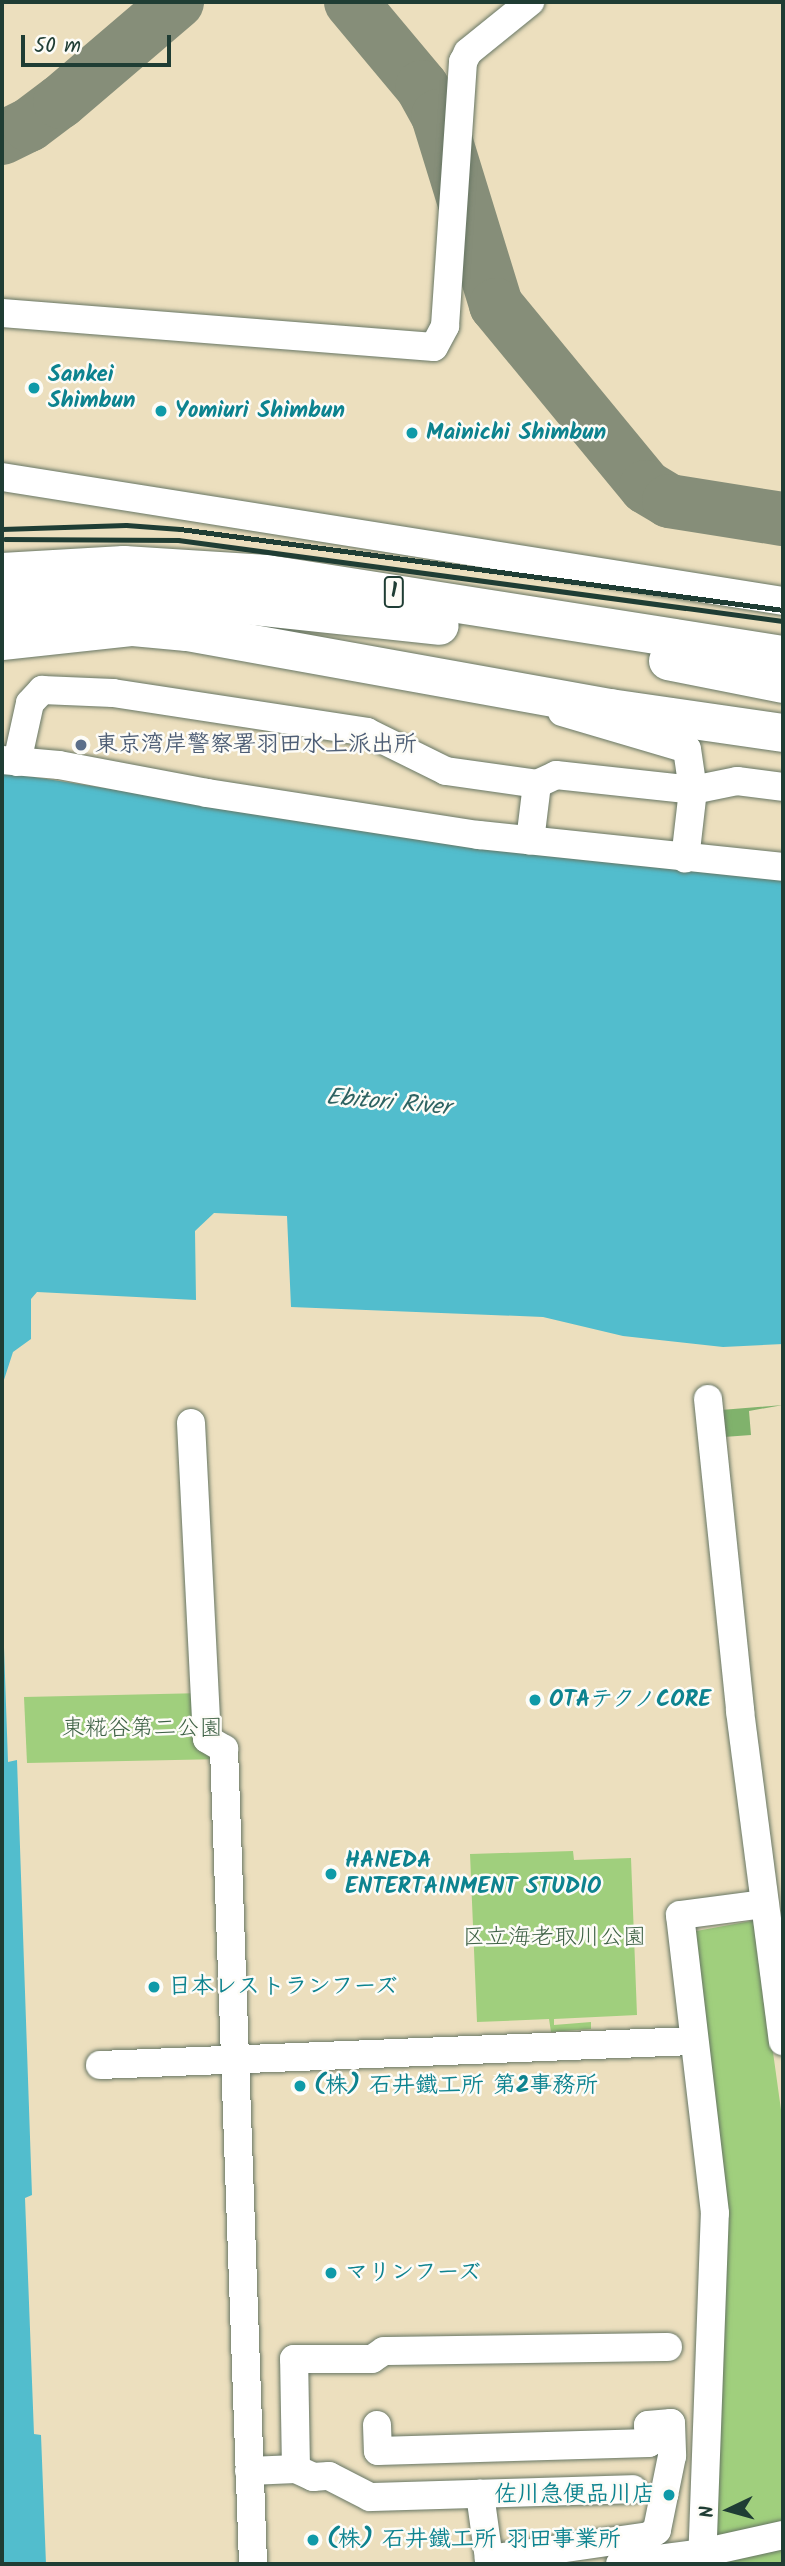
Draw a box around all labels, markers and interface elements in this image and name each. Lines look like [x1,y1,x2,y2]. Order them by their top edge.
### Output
scale bar [24,21,175,65]
text: 50 m [34,30,81,63]
place label: Sankei Shimbun [48,361,135,415]
marker: Sankei Shimbun [26,380,42,396]
place label: Yomiuri Shimbun [175,397,345,425]
marker: Yomiuri Shimbun [153,403,169,419]
place label: Mainichi Shimbun [426,419,606,447]
marker: Mainichi Shimbun [404,425,420,441]
road number: 1 [384,574,404,610]
place label: 東京湾岸警察署羽田水上派出所 [95,731,417,759]
marker: 東京湾岸警察署羽田水上派出所 [73,737,89,753]
water label: Ebitori River [325,1083,451,1123]
place label: OTAテクノCORE [549,1686,714,1714]
marker: OTAテクノCORE [527,1692,543,1708]
park label: 東糀谷第二公園 [62,1715,222,1743]
place label: HANEDA ENTERTAINMENT STUDIO [345,1847,601,1901]
marker: HANEDA ENTERTAINMENT STUDIO [323,1866,339,1882]
park label: 区立海老取川公園 [462,1924,646,1952]
place label: 日本レストランフーズ [168,1973,398,2001]
marker: 日本レストランフーズ [146,1979,162,1995]
place label: (株) 石井鐵工所 第2事務所 [314,2072,598,2100]
marker: (株) 石井鐵工所 第2事務所 [292,2078,308,2094]
place label: マリンフーズ [345,2259,483,2287]
marker: マリンフーズ [323,2265,339,2281]
north arrow [694,2475,764,2545]
place label: 佐川急便品川店 [494,2481,655,2509]
marker: 佐川急便品川店 [661,2487,677,2503]
text: N [693,2505,724,2519]
place label: (株) 石井鐵工所 羽田事業所 [327,2526,621,2554]
marker: (株) 石井鐵工所 羽田事業所 [305,2532,321,2548]

